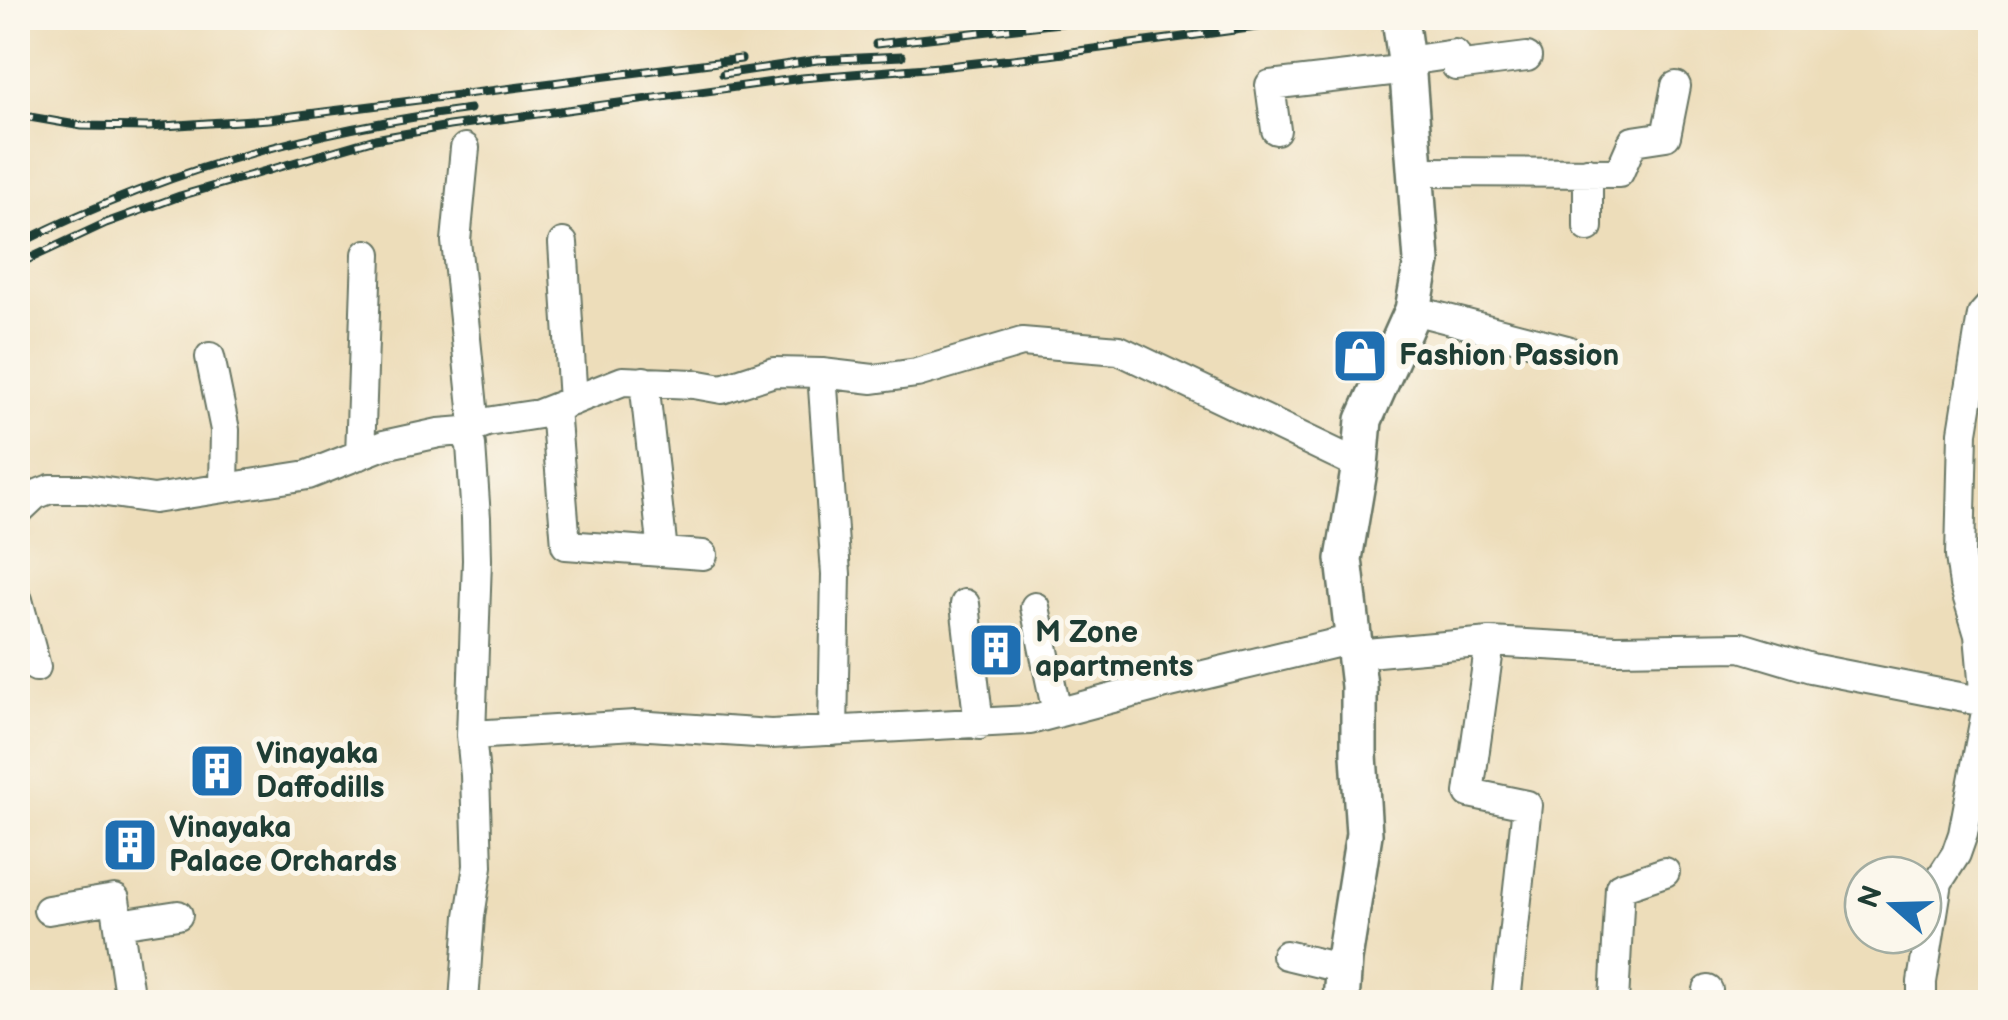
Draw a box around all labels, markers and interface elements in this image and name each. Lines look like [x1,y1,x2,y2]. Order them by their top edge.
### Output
shop icon: Fashion Passion [1330,326,1390,386]
place label: Fashion Passion [1399,338,1619,374]
place label: M Zone apartments [1035,615,1194,685]
building icon: M Zone apartments [966,620,1026,680]
place label: Vinayaka Daffodills [256,736,385,806]
building icon: Vinayaka Daffodills [187,741,247,801]
place label: Vinayaka Palace Orchards [169,810,397,880]
building icon: Vinayaka Palace Orchards [100,815,160,875]
north arrow [1843,855,1943,955]
text: N [1852,881,1890,912]

